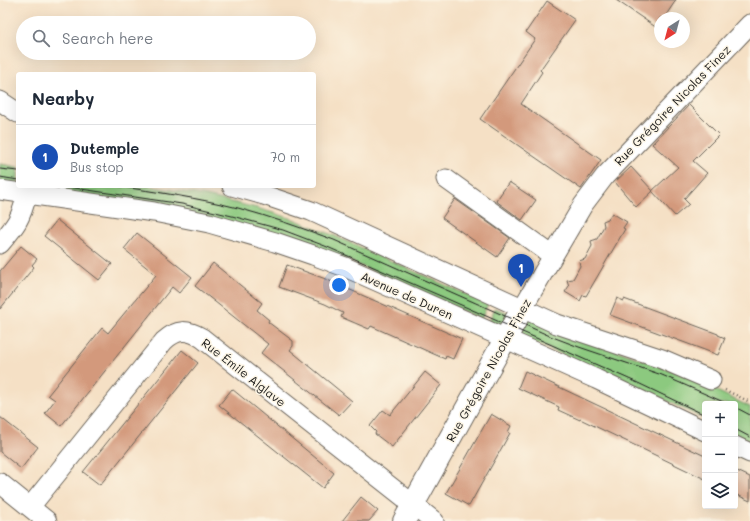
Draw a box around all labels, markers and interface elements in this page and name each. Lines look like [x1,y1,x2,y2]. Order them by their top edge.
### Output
north arrow [654,12,690,48]
search box [16,16,316,60]
icon: search [30,27,52,49]
text: Search here [62,28,153,48]
street label: Rue Grégoire Nicolas Finez [610,41,734,169]
text: Nearby [32,87,94,109]
text: Dutemple [70,138,139,158]
text: 1 [42,148,48,165]
text: 70 m [270,148,300,165]
text: Bus stop [70,158,123,175]
pin: 1 [508,254,534,287]
street label: Avenue de Duren [358,268,456,322]
your location [329,275,349,295]
street label: Rue Grégoire Nicolas Finez [442,295,534,444]
street label: Rue Émile Alglave [199,334,289,410]
map controls [702,401,738,509]
button: + [702,401,738,437]
button: − [702,437,738,473]
button: layers [702,473,738,509]

